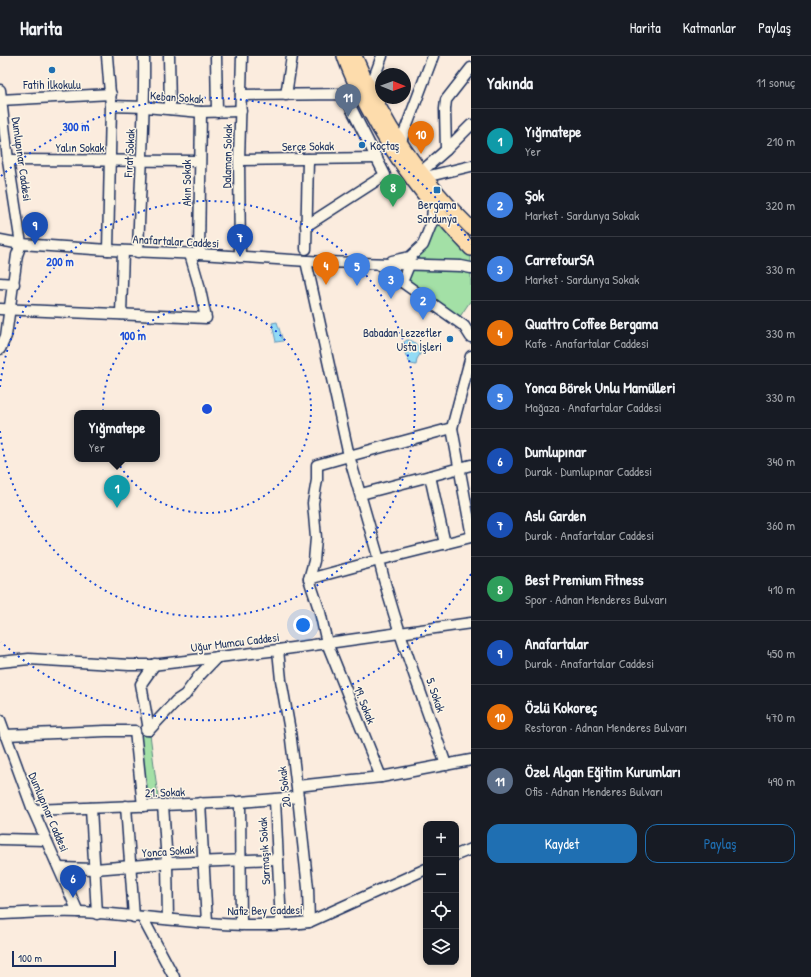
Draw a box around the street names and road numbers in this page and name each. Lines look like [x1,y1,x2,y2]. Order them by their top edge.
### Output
street label: Keban Sokak [150,87,204,107]
street label: Dumlupınar Caddesi [8,116,36,202]
street label: Dalaman Sokak [218,124,236,188]
street label: Fırat Sokak [119,128,139,179]
street label: Serçe Sokak [282,137,334,155]
street label: Yalın Sokak [55,139,105,156]
street label: Akın Sokak [178,160,195,206]
street label: Anafartalar Caddesi [132,230,220,252]
street label: Uğur Mumcu Caddesi [190,628,280,656]
street label: 5. Sokak [422,675,450,715]
street label: 19. Sokak [350,684,380,726]
street label: 20. Sokak [273,765,295,809]
street label: Dumlupınar Caddesi [25,770,73,854]
street label: 21. Sokak [145,783,185,801]
street label: Sarmaşık Sokak [254,817,274,885]
street label: Yonca Sokak [141,841,195,861]
street label: Nafiz Bey Caddesi [227,901,303,919]

